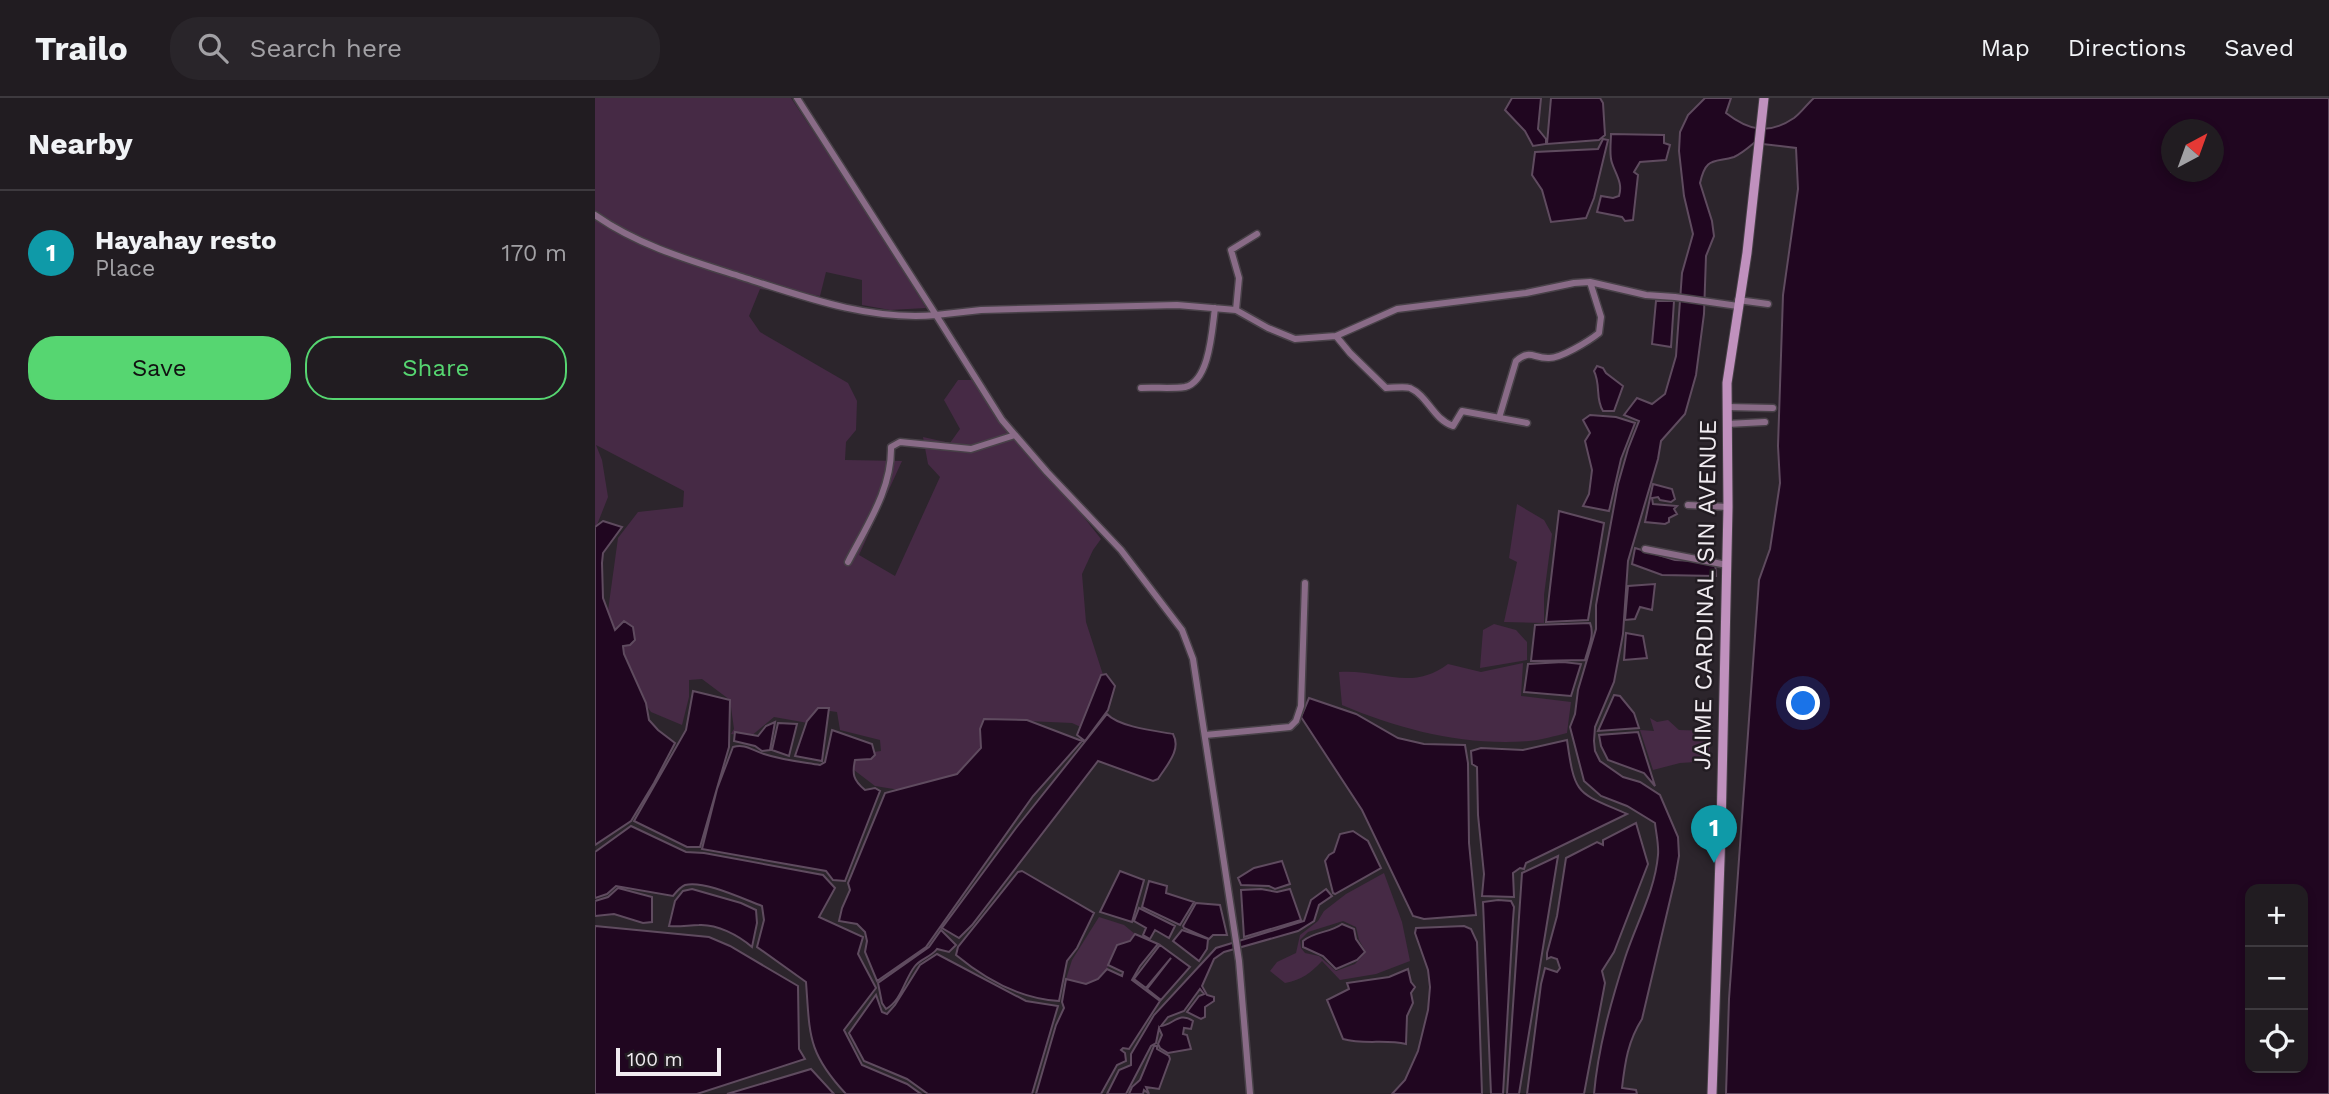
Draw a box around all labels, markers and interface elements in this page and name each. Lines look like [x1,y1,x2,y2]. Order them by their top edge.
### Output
search box [170,17,660,80]
text: Trailo [35,29,128,68]
icon: search [194,29,232,67]
text: Search here [250,33,402,63]
text: Map [1981,34,2030,62]
text: Directions [2068,34,2186,62]
text: Saved [2224,34,2294,62]
north arrow [2161,119,2224,182]
text: Nearby [28,126,133,161]
text: Hayahay resto [95,225,277,255]
text: 1 [46,240,56,267]
text: 170 m [502,240,567,267]
text: Place [95,255,155,282]
button: Save [28,336,291,400]
button: Share [305,336,567,400]
street label: JAIME CARDINAL SIN AVENUE [1688,420,1722,770]
your location [1786,686,1820,720]
pin: 1 [1691,805,1737,863]
map controls [2245,884,2308,1073]
button: + [2245,884,2308,947]
button: − [2245,947,2308,1010]
button: locate [2245,1010,2308,1073]
scale bar [616,1045,721,1077]
text: 100 m [627,1048,683,1071]

